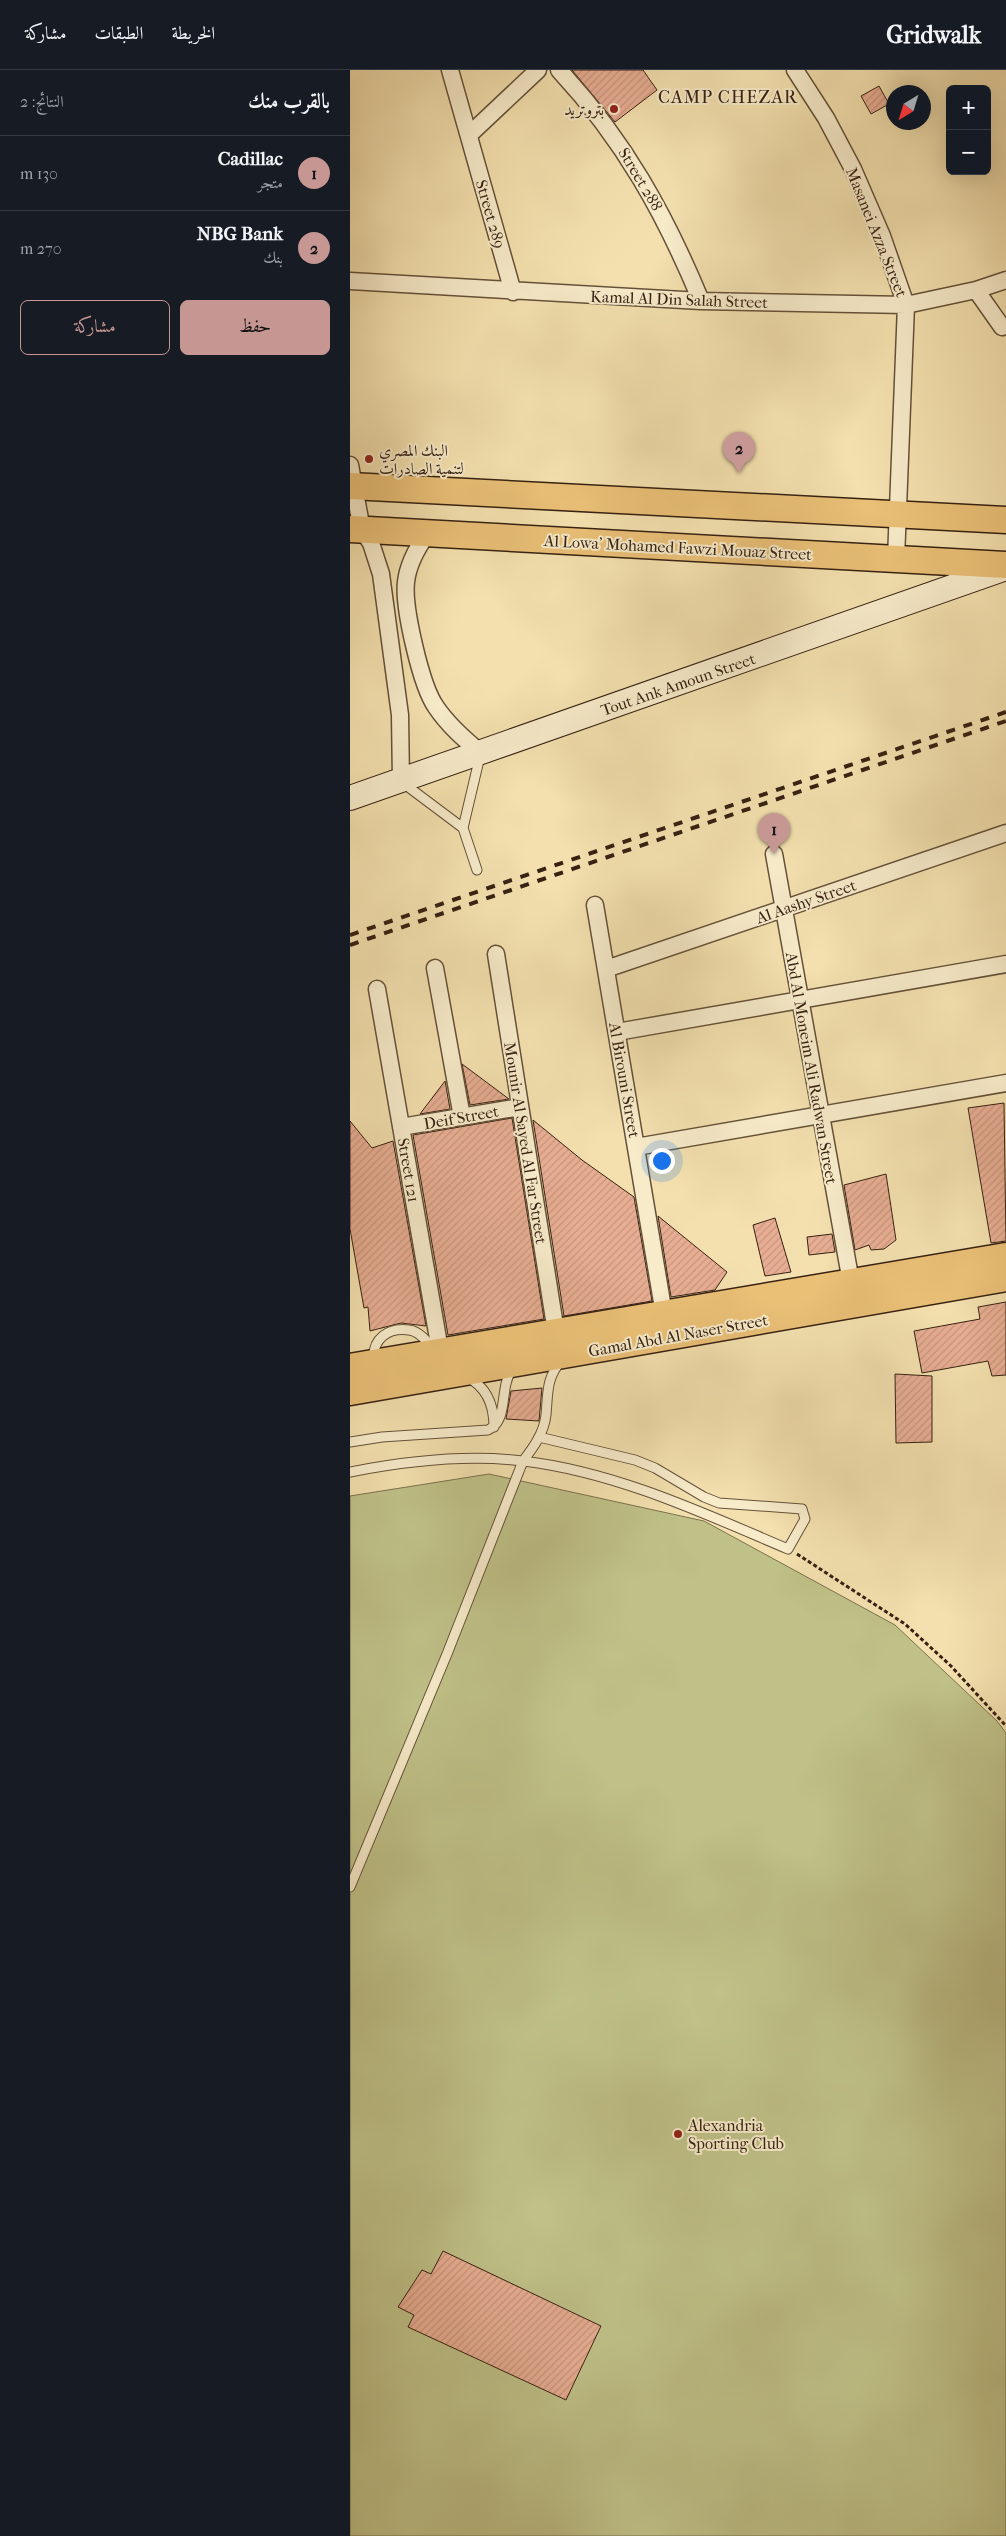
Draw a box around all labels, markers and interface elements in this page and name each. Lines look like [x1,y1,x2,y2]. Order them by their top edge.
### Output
text: Gridwalk [886,21,981,49]
text: مشاركة [25,23,66,44]
text: الطبقات [94,23,143,44]
text: الخريطة [171,23,215,44]
north arrow [886,85,931,130]
map controls [946,85,991,175]
button: + [946,85,991,130]
district label: CAMP CHEZAR [658,87,798,108]
text: بالقرب منك [248,89,330,113]
text: النتائج: 2 [20,92,64,111]
place label: بتروتريد [564,100,604,119]
marker: بتروتريد [608,103,620,115]
button: − [946,130,991,175]
street label: Street 288 [614,144,667,214]
text: Cadillac [218,148,283,170]
text: 130 m [20,164,58,183]
text: 1 [311,164,317,183]
street label: Masanei Azza Street [842,165,911,300]
text: متجر [258,173,283,192]
street label: Street 289 [472,178,509,251]
text: NBG Bank [197,223,283,245]
text: 270 m [20,239,61,258]
text: 2 [310,239,318,258]
text: بنك [263,248,283,267]
street label: Kamal Al Din Salah Street [590,287,768,312]
button: مشاركة [20,300,170,355]
button: حفظ [180,300,330,355]
pin: 2 [723,432,755,473]
place label: البنك المصري لتنمية الصادرات [379,441,464,478]
marker: البنك المصري لتنمية الصادرات [363,453,375,465]
street label: Al Lowa' Mohamed Fawzi Mouaz Street [543,531,813,564]
street label: Tout Ank Amoun Street [598,649,758,720]
pin: 1 [758,813,790,854]
street label: Al Aashy Street [753,875,859,928]
street label: Abd Al Moneim Ali Radwan Street [782,950,841,1186]
street label: Al Birouni Street [605,1020,644,1140]
street label: Mounir Al Sayed Al Far Street [500,1041,551,1246]
street label: Deif Street [422,1102,500,1133]
street label: Street 121 [393,1136,424,1204]
your location [649,1148,675,1174]
street label: Gamal Abd Al Naser Street [587,1310,770,1361]
place label: Alexandria Sporting Club [687,2116,784,2153]
marker: Alexandria Sporting Club [672,2128,684,2140]

